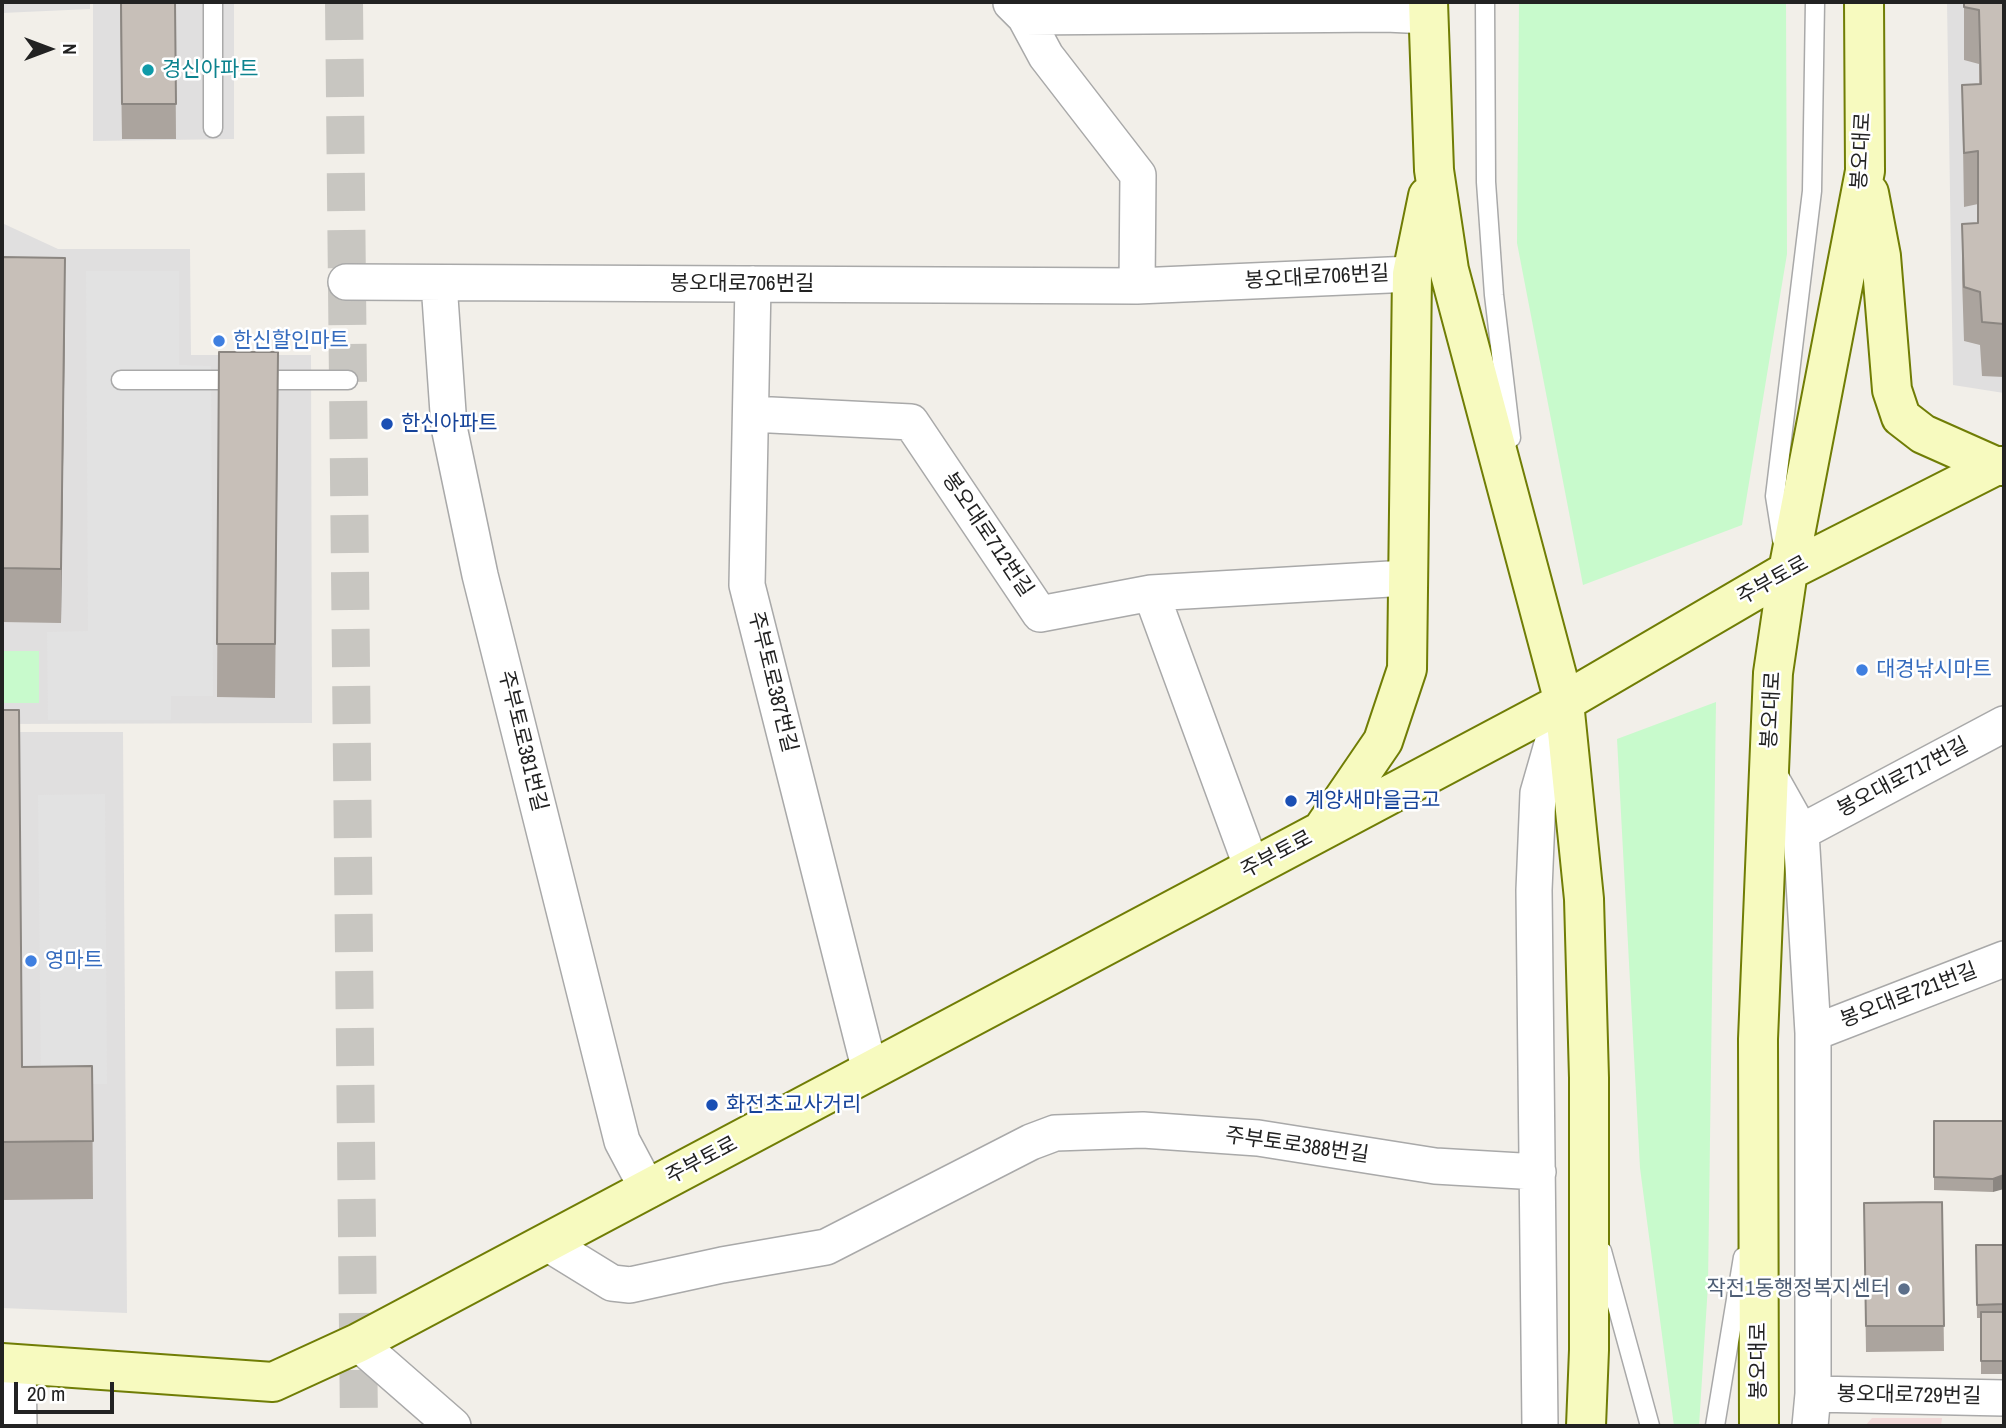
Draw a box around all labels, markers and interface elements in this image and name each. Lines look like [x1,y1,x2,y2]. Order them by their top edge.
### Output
north arrow [14,14,84,84]
text: N [57,43,83,55]
place label: 경신아파트 [162,57,259,83]
marker: 경신아파트 [140,62,156,78]
street label: 봉오대로 [1847,112,1877,190]
street label: 봉오대로706번길 [1244,262,1390,294]
street label: 봉오대로706번길 [670,271,814,297]
place label: 한신할인마트 [233,328,349,354]
marker: 한신할인마트 [211,333,227,349]
place label: 한신아파트 [401,411,498,437]
marker: 한신아파트 [379,416,395,432]
street label: 봉오대로712번길 [936,468,1038,602]
street label: 주부토로 [1733,551,1813,611]
street label: 주부토로387번길 [742,609,802,755]
place label: 대경낚시마트 [1876,657,1992,683]
marker: 대경낚시마트 [1854,662,1870,678]
street label: 주부토로381번길 [492,668,552,814]
street label: 봉오대로 [1757,671,1787,749]
street label: 봉오대로717번길 [1833,733,1973,823]
place label: 계양새마을금고 [1305,788,1440,814]
marker: 계양새마을금고 [1283,793,1299,809]
street label: 주부토로 [1237,826,1317,884]
place label: 영마트 [45,948,103,974]
marker: 영마트 [23,953,39,969]
street label: 봉오대로721번길 [1837,958,1981,1034]
place label: 화전초교사거리 [726,1092,861,1118]
marker: 화전초교사거리 [704,1097,720,1113]
street label: 주부토로388번길 [1224,1123,1370,1169]
street label: 주부토로 [662,1132,742,1190]
place label: 작전1동행정복지센터 [1707,1276,1890,1302]
marker: 작전1동행정복지센터 [1896,1281,1912,1297]
street label: 봉오대로 [1746,1322,1772,1400]
scale bar [18,1368,117,1412]
text: 20 m [27,1379,65,1408]
street label: 봉오대로729번길 [1836,1382,1982,1410]

